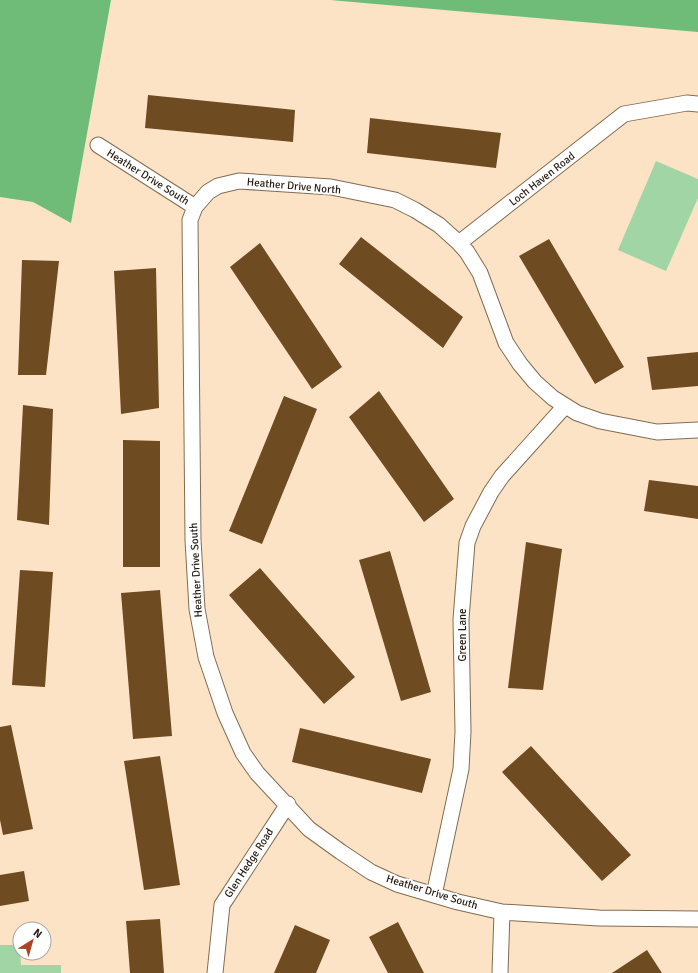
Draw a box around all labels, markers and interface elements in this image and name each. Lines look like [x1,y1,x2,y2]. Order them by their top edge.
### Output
street label: Heather Drive South [104,146,192,208]
street label: Loch Haven Road [507,149,578,209]
street label: Heather Drive North [246,175,342,197]
street label: Heather Drive South [187,522,205,618]
street label: Green Lane [456,608,469,662]
street label: Glen Hedge Road [222,826,276,900]
street label: Heather Drive South [385,872,479,912]
north arrow [12,921,52,961]
text: N [31,926,45,941]

